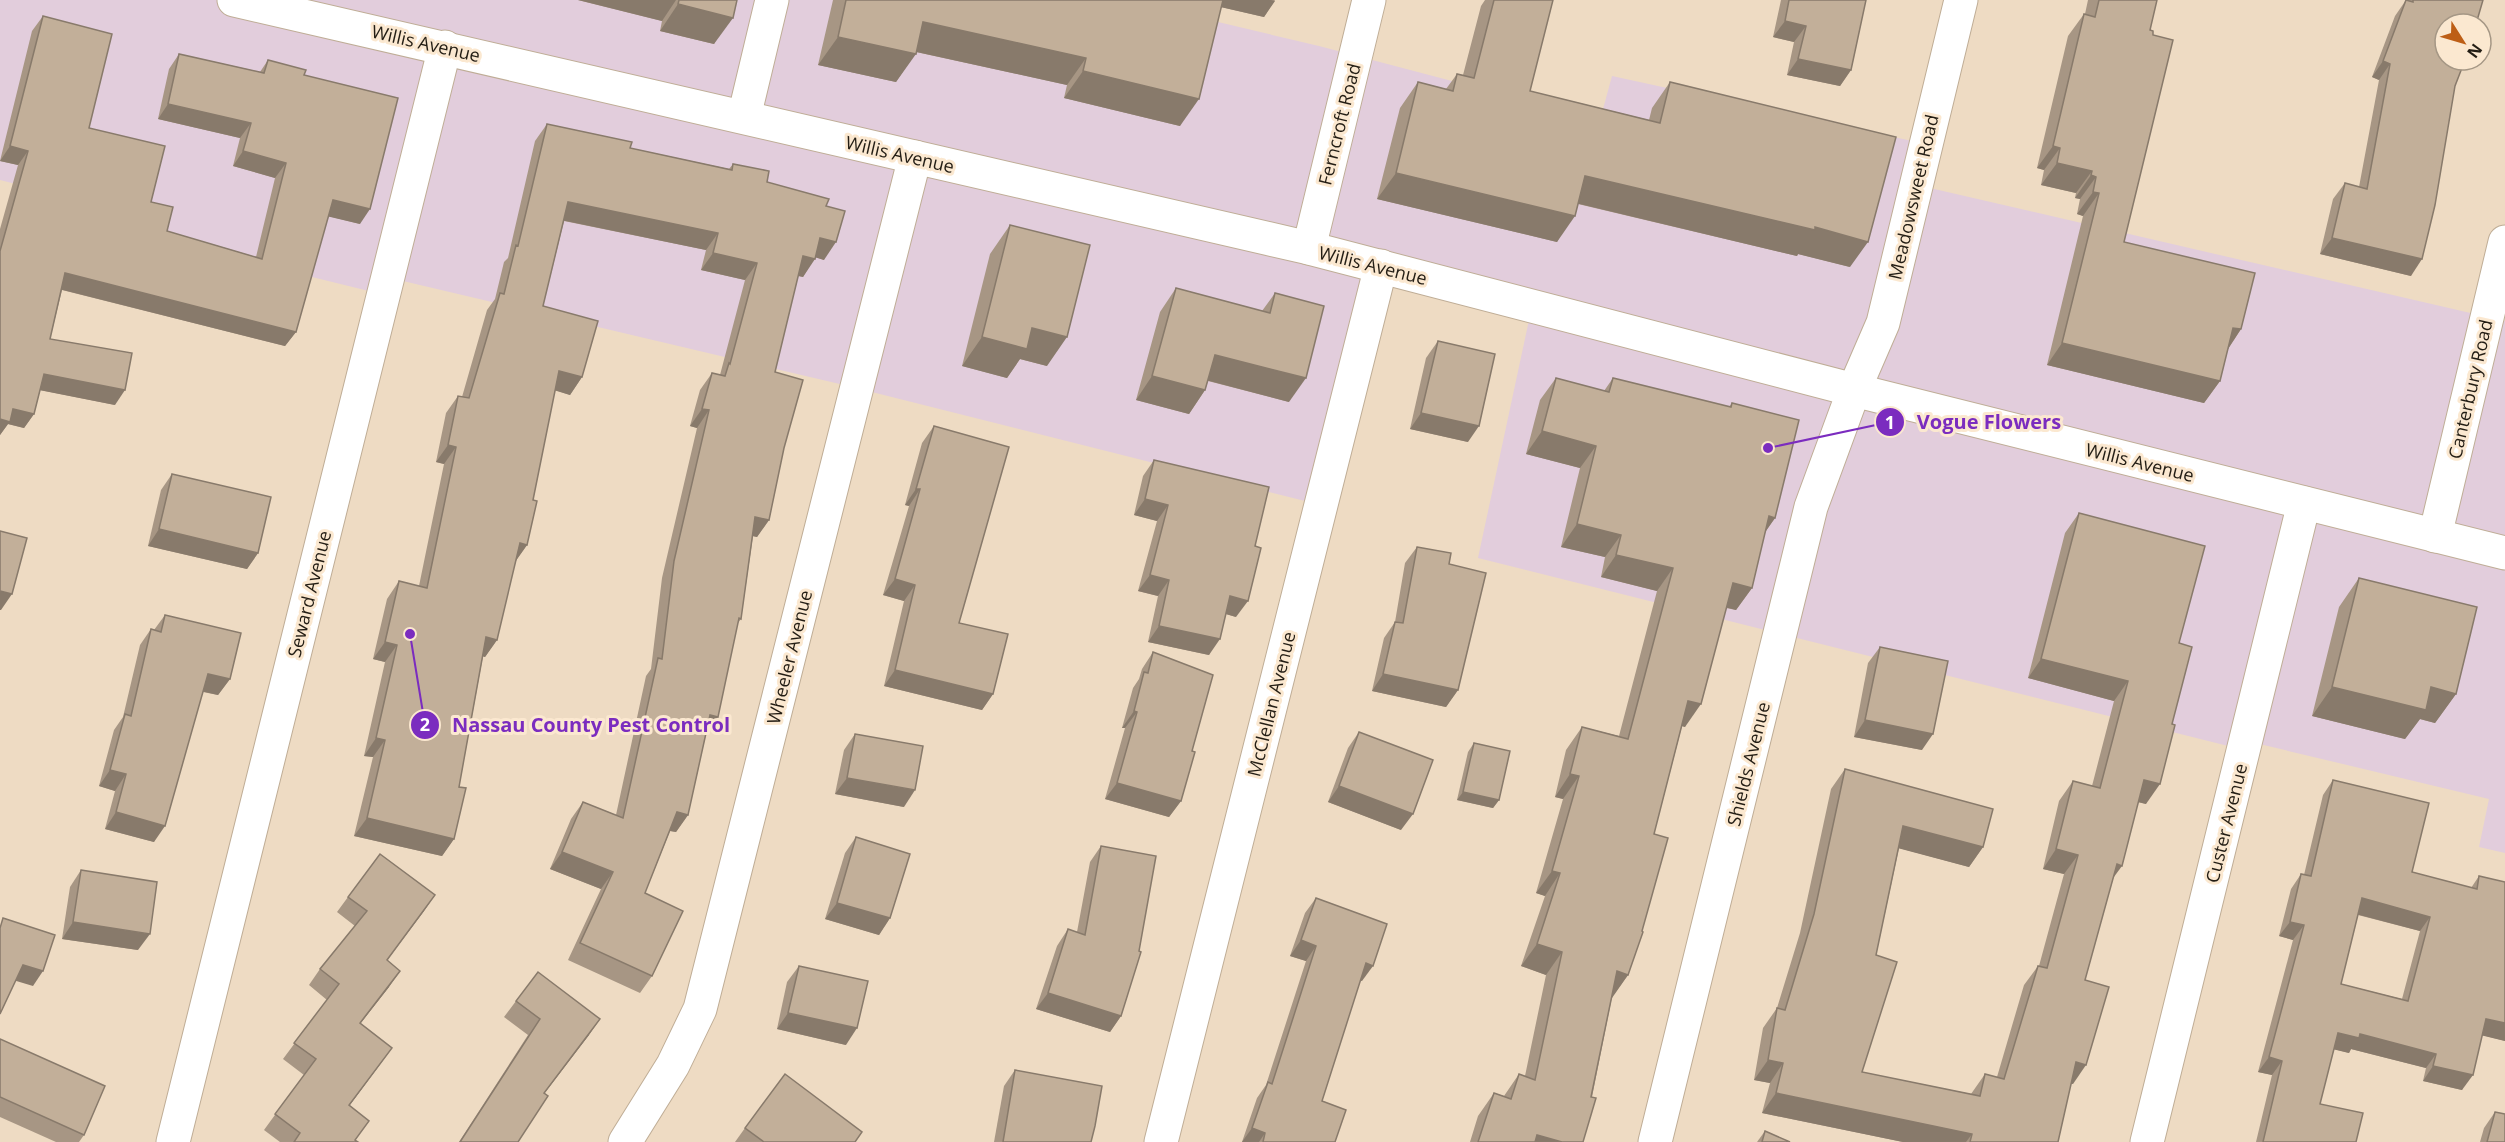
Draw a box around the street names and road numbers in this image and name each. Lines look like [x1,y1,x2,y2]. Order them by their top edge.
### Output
street label: Willis Avenue [369,19,483,67]
street label: Ferncroft Road [1312,61,1366,187]
street label: Meadowsweet Road [1882,112,1944,282]
street label: Willis Avenue [843,130,957,178]
street label: Willis Avenue [1316,240,1430,290]
street label: Canterbury Road [2442,317,2498,461]
street label: Willis Avenue [2083,437,2197,487]
street label: Seward Avenue [282,528,336,660]
street label: Wheeler Avenue [761,588,817,726]
street label: McClellan Avenue [1241,629,1301,779]
street label: Shields Avenue [1721,699,1775,829]
street label: Custer Avenue [2200,761,2252,885]

